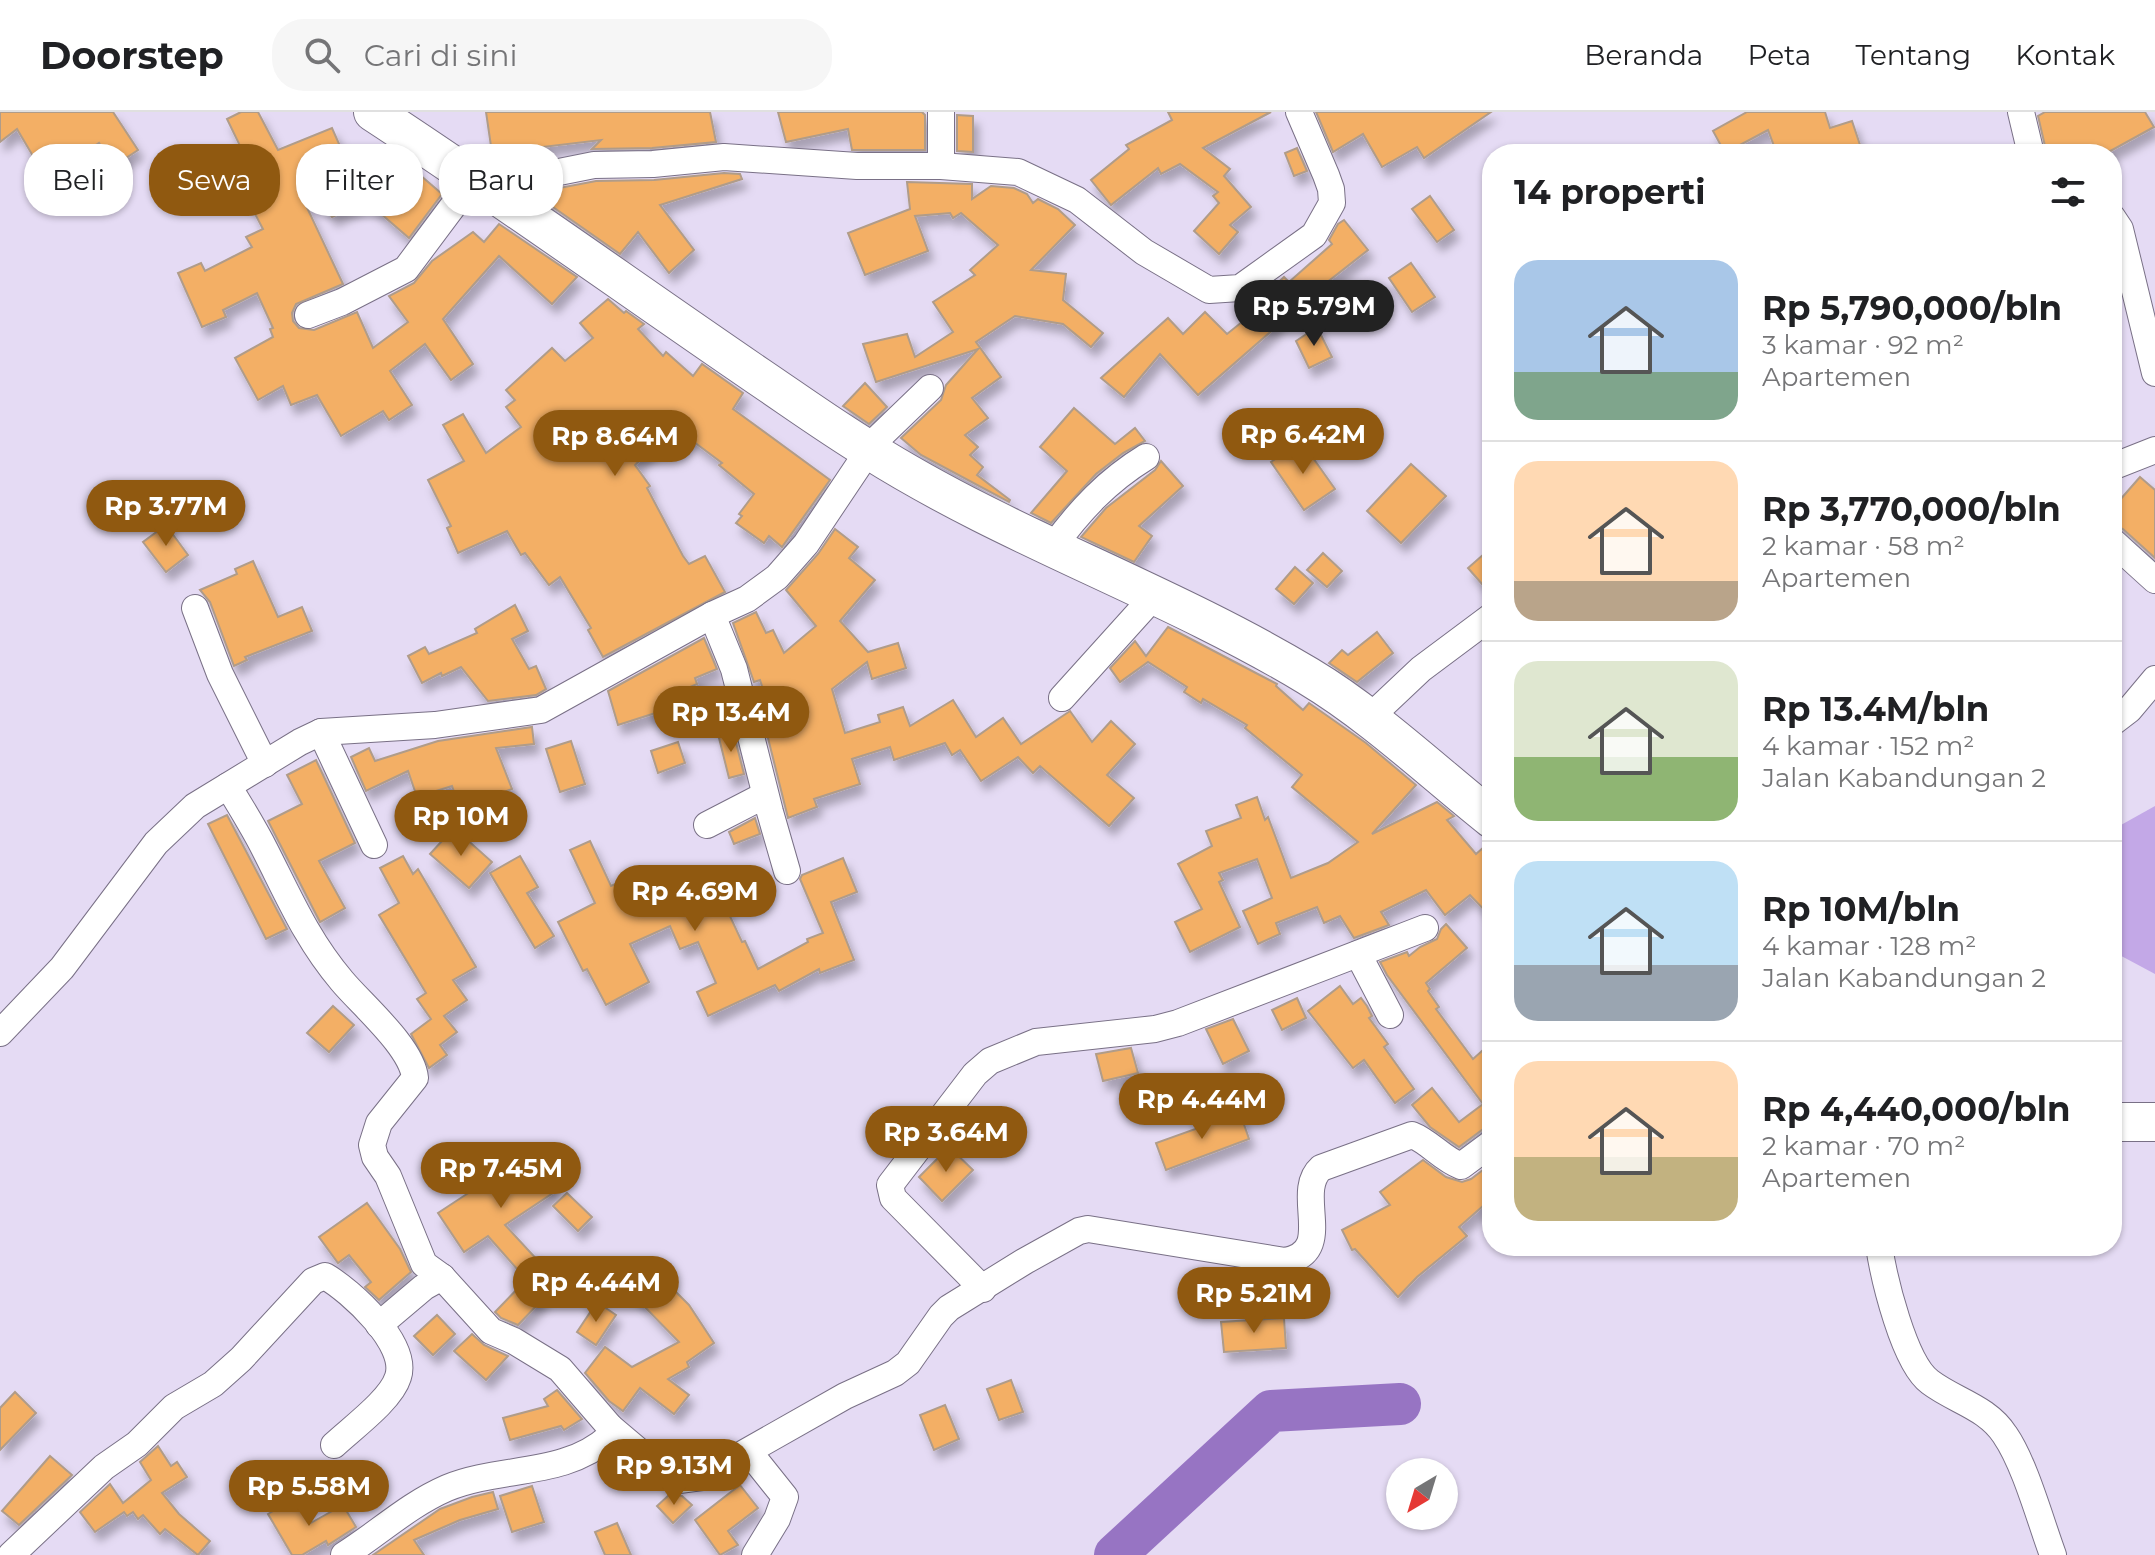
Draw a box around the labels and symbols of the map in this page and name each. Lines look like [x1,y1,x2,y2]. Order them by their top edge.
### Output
pin: Rp 5.79M [1231,280,1397,348]
pin: Rp 6.42M [1220,408,1386,476]
pin: Rp 8.64M [532,410,698,478]
pin: Rp 3.77M [83,480,249,548]
pin: Rp 13.4M [648,686,814,754]
pin: Rp 10M [396,790,526,858]
pin: Rp 4.69M [612,865,778,933]
pin: Rp 4.44M [1119,1073,1285,1141]
pin: Rp 3.64M [863,1106,1029,1174]
pin: Rp 7.45M [418,1142,584,1210]
pin: Rp 4.44M [513,1256,679,1324]
pin: Rp 5.21M [1171,1267,1337,1335]
pin: Rp 9.13M [591,1439,757,1507]
north arrow [1386,1458,1458,1530]
pin: Rp 5.58M [226,1460,392,1528]

